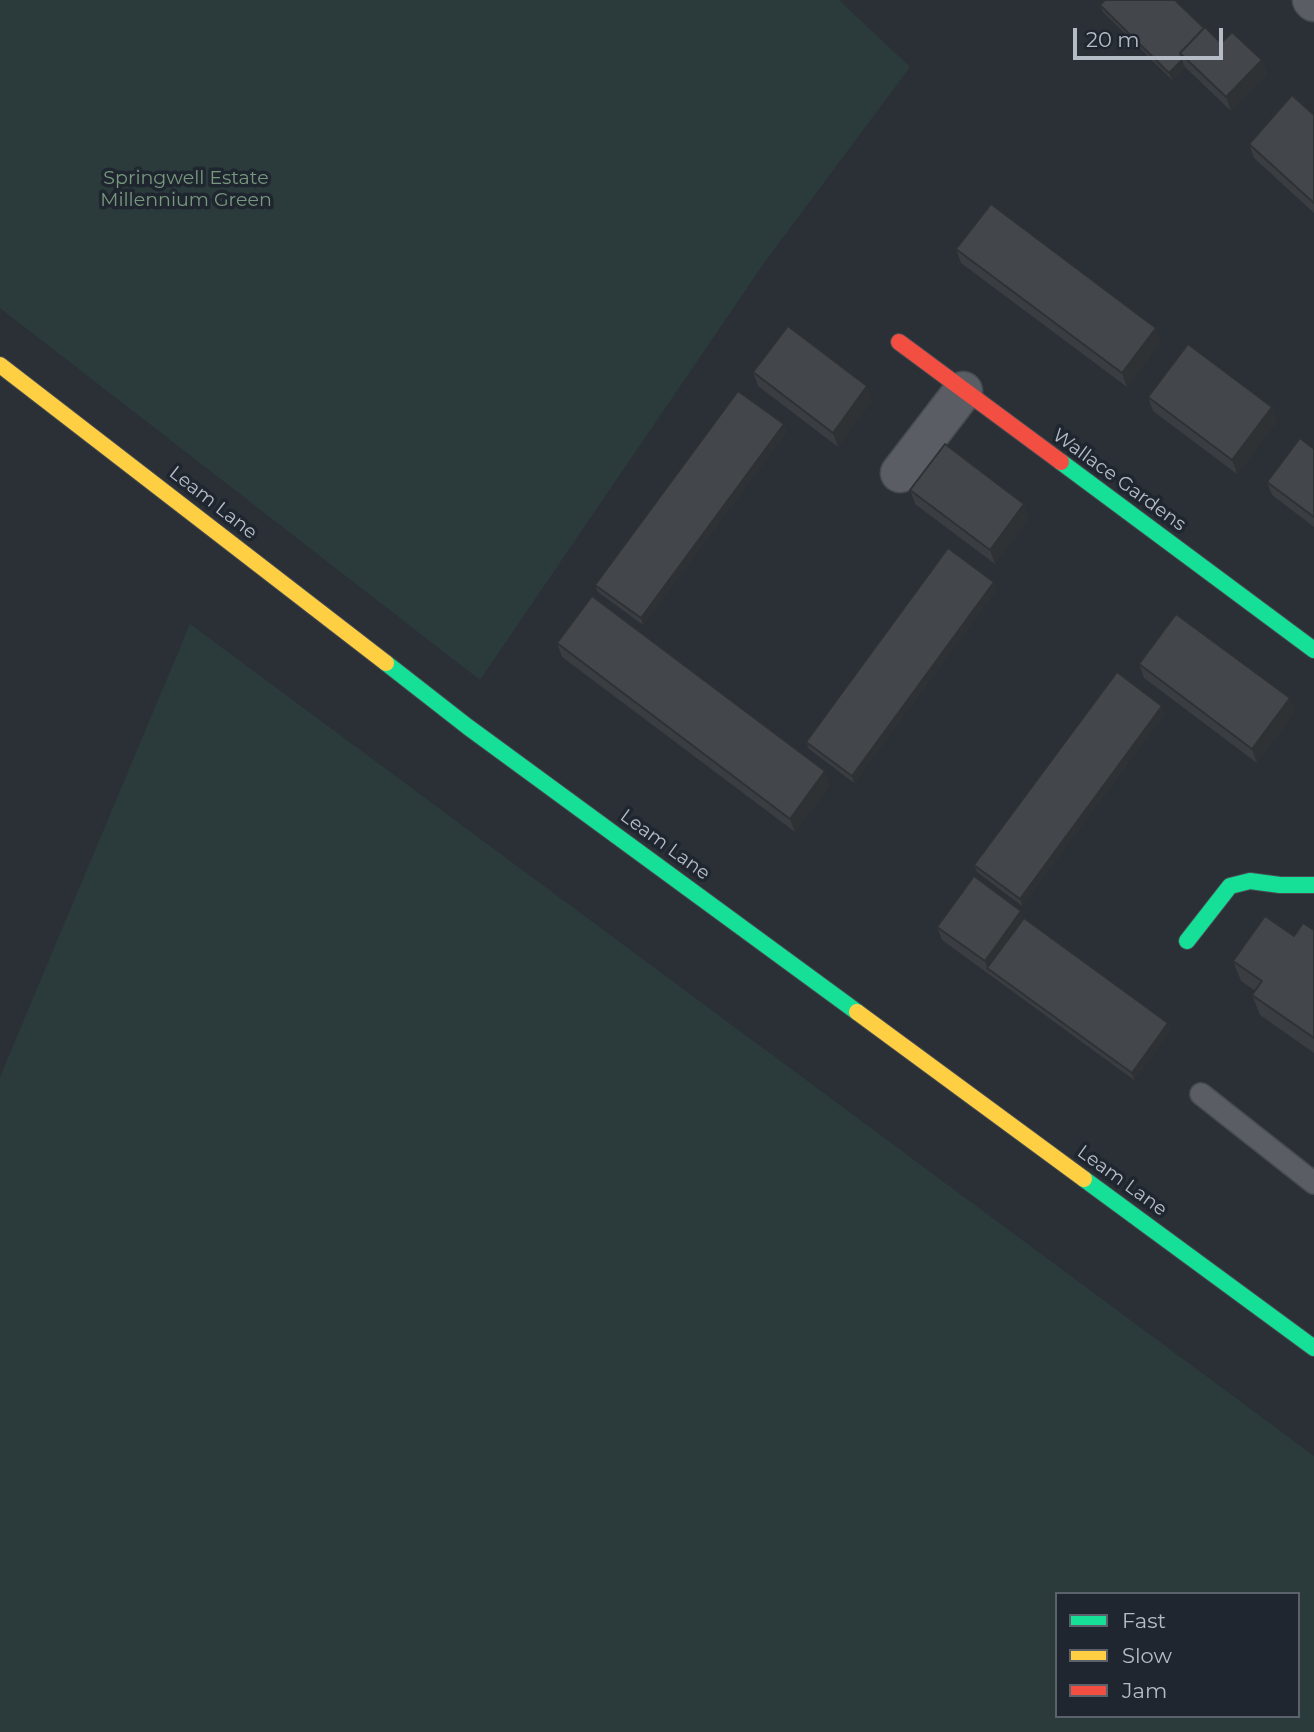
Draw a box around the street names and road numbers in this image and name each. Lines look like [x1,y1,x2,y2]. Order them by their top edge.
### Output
street label: Wallace Gardens [1048,424,1190,536]
street label: Leam Lane [164,462,262,544]
street label: Leam Lane [616,805,714,885]
street label: Leam Lane [1073,1141,1171,1221]

